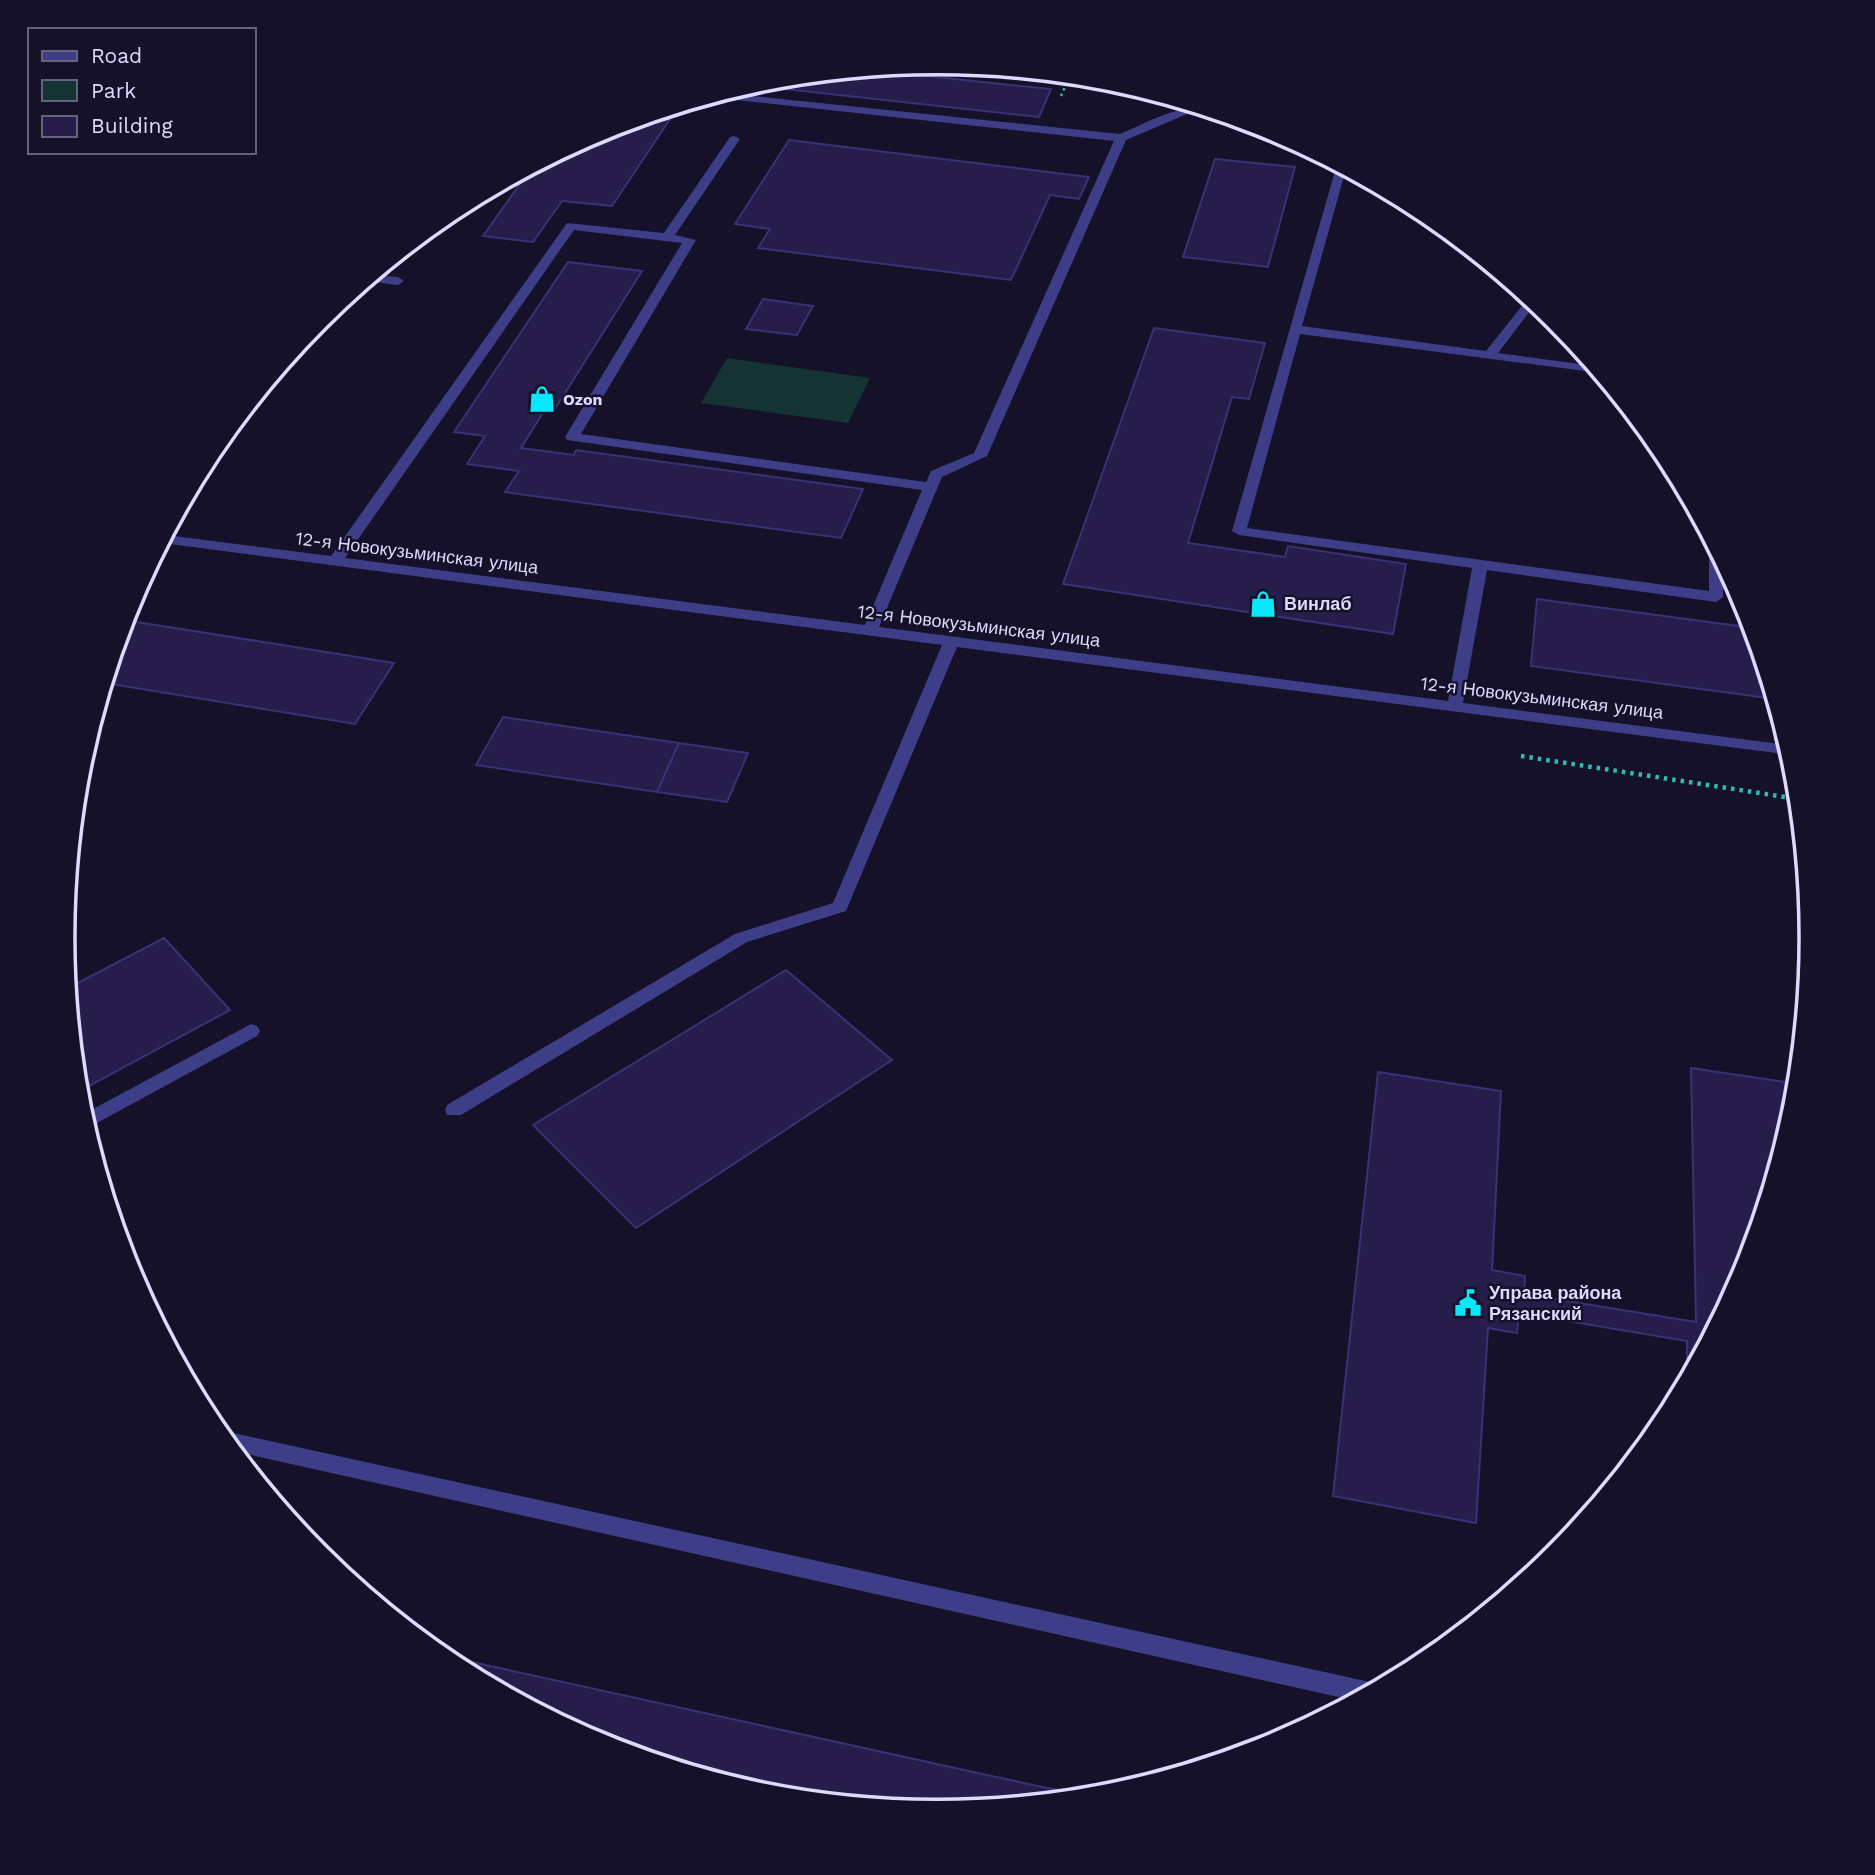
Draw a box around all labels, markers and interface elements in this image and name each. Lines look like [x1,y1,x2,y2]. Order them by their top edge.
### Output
legend [28,28,256,154]
text: Road [91,43,142,68]
text: Park [91,78,136,103]
text: Building [91,113,173,138]
shop icon: Ozon [527,384,557,414]
place label: Ozon [563,390,602,409]
street label: 12-я Новокузьминская улица [295,527,541,578]
shop icon: Винлаб [1248,589,1278,619]
place label: Винлаб [1284,593,1352,614]
street label: 12-я Новокузьминская улица [857,600,1103,651]
street label: 12-я Новокузьминская улица [1420,672,1666,723]
place label: Управа района Рязанский [1489,1282,1622,1324]
public building icon: Управа района Рязанский [1453,1288,1483,1318]

